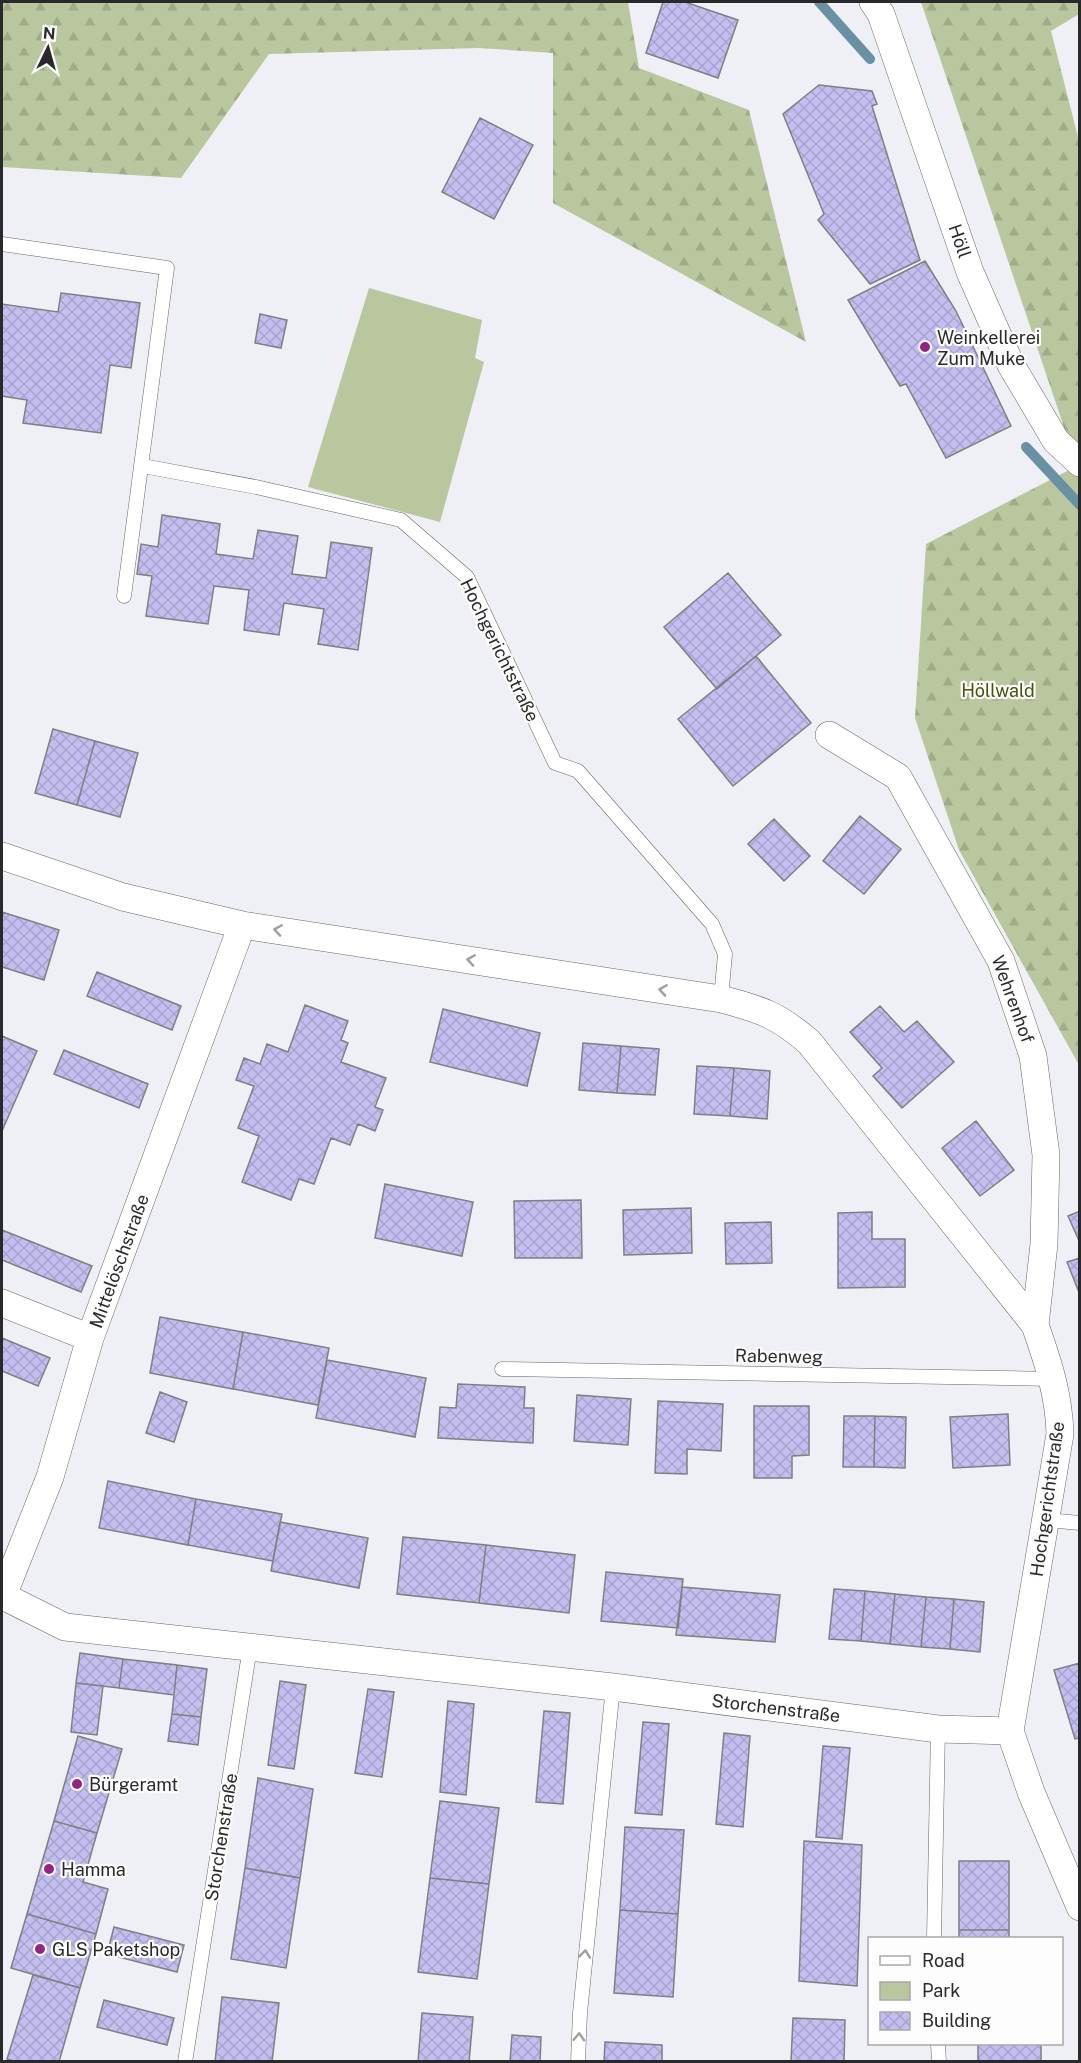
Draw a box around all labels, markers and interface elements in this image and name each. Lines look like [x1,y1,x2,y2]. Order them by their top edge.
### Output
north arrow [18,18,78,78]
text: N [42,24,56,44]
street label: Höll [944,221,976,261]
place label: Weinkellerei Zum Muke [937,327,1040,369]
marker: Weinkellerei Zum Muke [918,340,932,354]
street label: Hochgerichtstraße [456,575,544,725]
park label: Höllwald [961,680,1035,701]
one-way arrow [273,925,283,937]
street label: Wehrenhof [987,952,1039,1046]
one-way arrow [466,955,475,967]
one-way arrow [659,985,668,997]
street label: Mittelöschstraße [85,1191,153,1331]
street label: Rabenweg [735,1345,823,1367]
street label: Hochgerichtstraße [1026,1420,1068,1578]
street label: Storchenstraße [710,1690,842,1726]
street label: Storchenstraße [201,1771,241,1903]
place label: Bürgeramt [89,1774,178,1795]
marker: Bürgeramt [70,1777,84,1791]
place label: Hamma [61,1859,126,1880]
marker: Hamma [42,1862,56,1876]
legend [868,1937,1063,2045]
place label: GLS Paketshop [52,1939,180,1960]
marker: GLS Paketshop [33,1942,47,1956]
one-way arrow [578,1950,591,1959]
text: Road [922,1950,965,1971]
text: Park [922,1980,960,2001]
text: Building [922,2010,991,2031]
one-way arrow [572,2032,585,2041]

